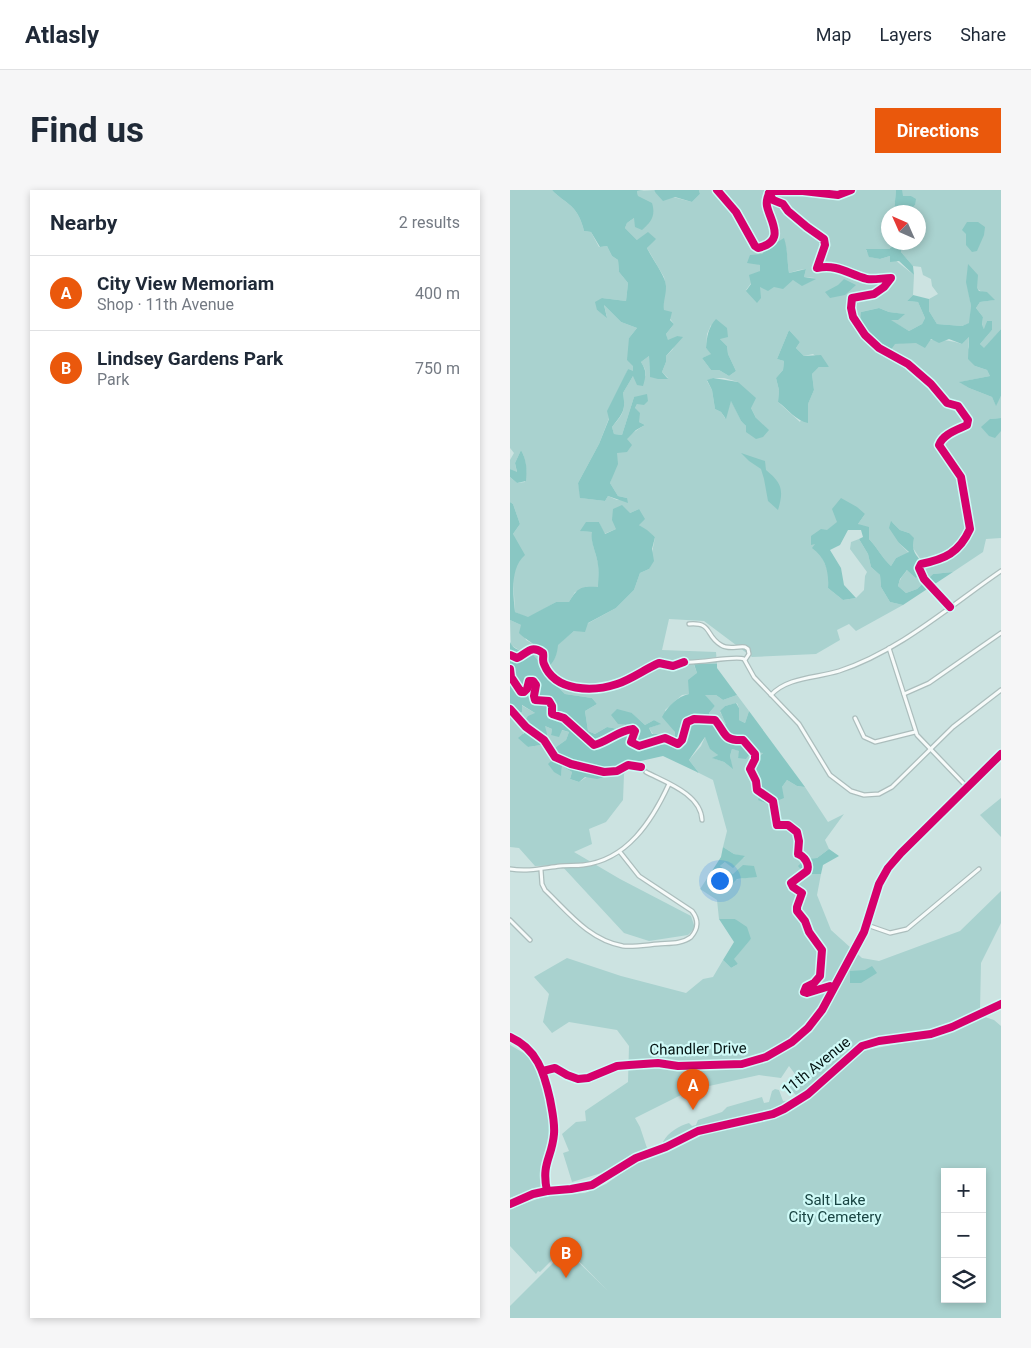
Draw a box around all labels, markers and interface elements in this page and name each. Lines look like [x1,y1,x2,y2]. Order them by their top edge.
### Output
text: Atlasly [25,21,99,49]
text: Map [816,24,851,45]
text: Layers [879,24,932,45]
text: Share [960,24,1006,45]
button: Directions [875,108,1001,153]
text: Find us [30,110,144,151]
north arrow [881,205,926,250]
text: Nearby [50,211,117,235]
text: 2 results [399,213,460,232]
text: City View Memoriam [97,272,274,295]
text: A [61,284,71,303]
text: 400 m [415,284,460,303]
text: Shop · 11th Avenue [97,295,234,314]
text: Lindsey Gardens Park [97,347,283,370]
text: B [61,359,71,378]
text: 750 m [415,359,460,378]
text: Park [97,370,129,389]
your location [707,868,733,894]
street label: 11th Avenue [778,1033,854,1099]
street label: Chandler Drive [649,1039,747,1059]
pin: A [677,1069,709,1110]
map controls [941,1168,986,1303]
button: + [941,1168,986,1213]
park label: Salt Lake City Cemetery [788,1191,882,1226]
button: − [941,1213,986,1258]
pin: B [550,1237,582,1278]
button: layers [941,1258,986,1303]

